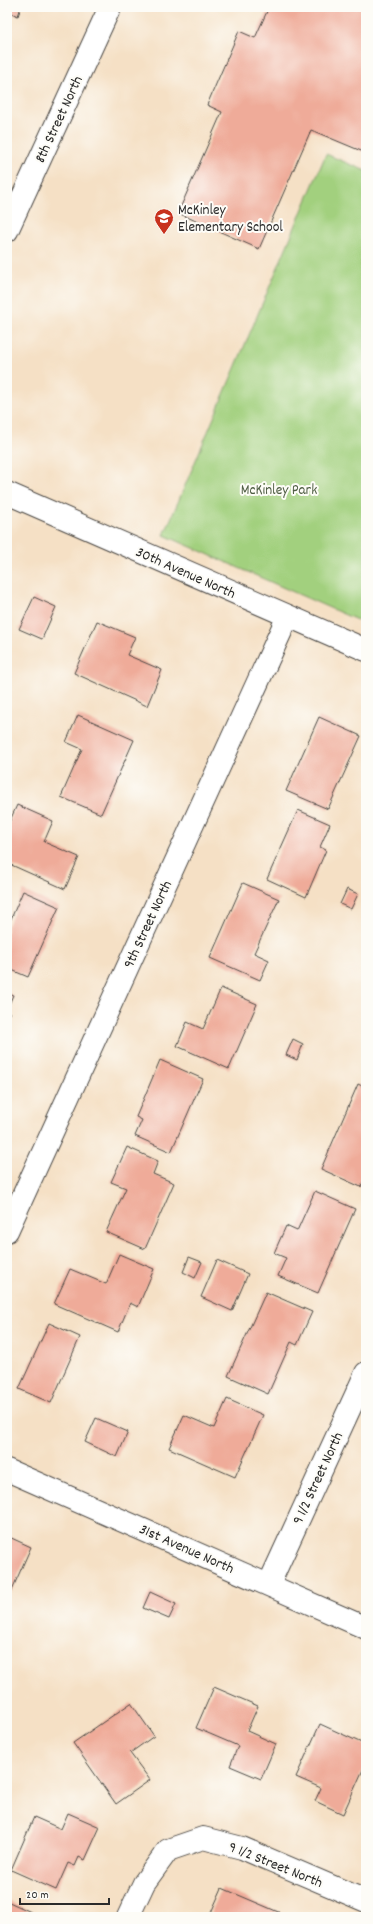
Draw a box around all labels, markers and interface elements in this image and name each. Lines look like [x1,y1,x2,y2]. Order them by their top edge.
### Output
street label: 8th Street North [30,73,90,167]
place label: McKinley Elementary School [178,200,283,239]
school or university icon: McKinley Elementary School [153,207,175,235]
park label: McKinley Park [241,480,317,502]
street label: 30th Avenue North [132,542,239,606]
street label: 9th Street North [119,877,179,972]
street label: 9 1/2 Street North [288,1429,350,1529]
street label: 31st Avenue North [135,1519,237,1581]
street label: 9 1/2 Street North [225,1837,326,1895]
scale bar [20,1880,109,1906]
text: 20 m [26,1887,49,1904]

